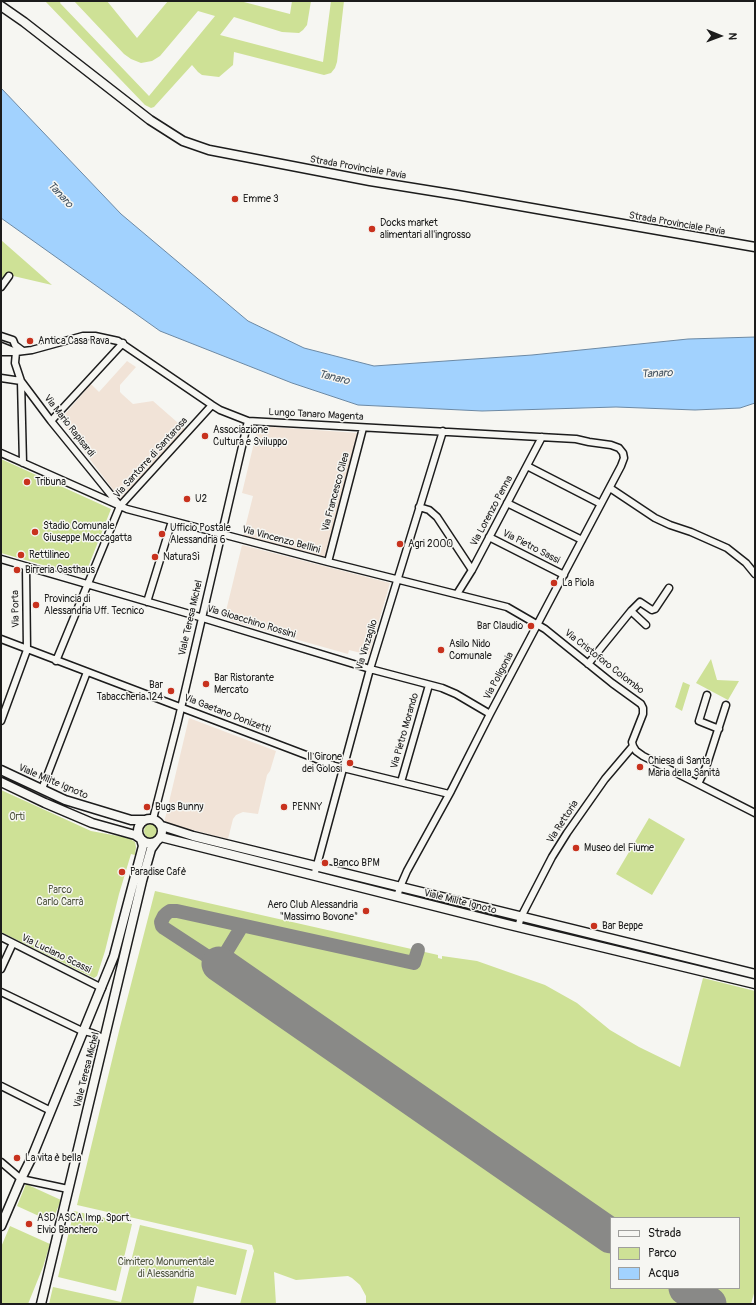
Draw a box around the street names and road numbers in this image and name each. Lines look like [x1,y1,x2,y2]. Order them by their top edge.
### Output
street label: Strada Provinciale Pavia [309,154,407,182]
street label: Strada Provinciale Pavia [628,210,726,238]
street label: Via Mario Rapisardi [41,393,97,459]
street label: Lungo Tanaro Magenta [268,407,364,423]
street label: Via Santorre di Santarosa [111,415,191,501]
street label: Via Francesco Cilea [320,451,352,533]
street label: Via Lorenzo Penna [468,474,516,548]
street label: Via Vincenzo Bellini [241,524,321,556]
street label: Via Pietro Sassi [500,527,562,567]
street label: Viale Teresa Michel [176,579,206,657]
street label: Via Porta [10,590,22,628]
street label: Via Gioacchino Rossini [205,603,297,641]
street label: Via Vinzaglio [354,618,380,672]
street label: Via Cristoforo Colombo [562,627,646,697]
street label: Via Poligonia [481,650,517,702]
street label: Via Gaetano Donizetti [182,692,272,736]
street label: Via Pietro Morando [388,692,422,770]
street label: Viale Milite Ignoto [16,762,90,802]
street label: Via Rettoria [545,798,581,846]
street label: Viale Milite Ignoto [422,887,498,917]
street label: Via Luciano Scassi [19,932,93,976]
street label: Viale Teresa Michel [72,1031,102,1109]

